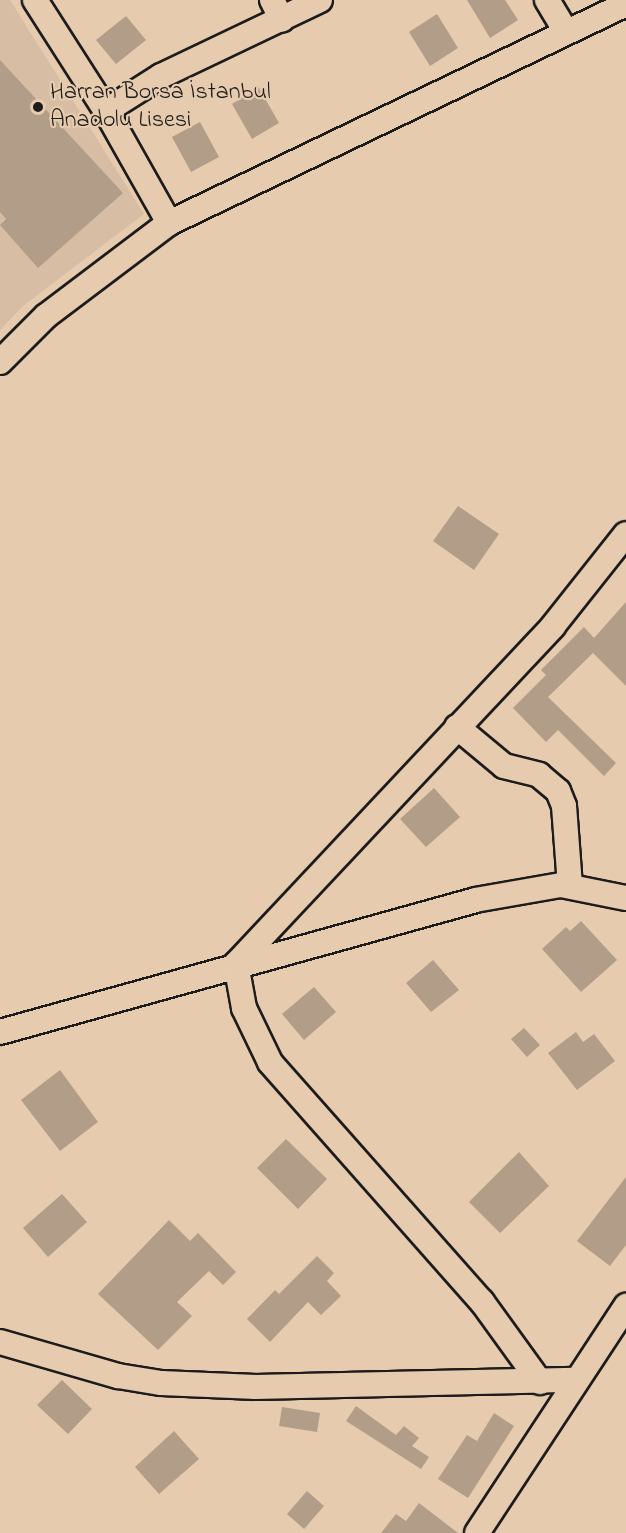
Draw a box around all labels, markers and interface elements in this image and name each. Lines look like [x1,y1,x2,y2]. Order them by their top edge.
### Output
place label: Harran Borsa İstanbul Anadolu Lisesi [50,79,271,135]
marker: Harran Borsa İstanbul Anadolu Lisesi [31,100,45,114]

